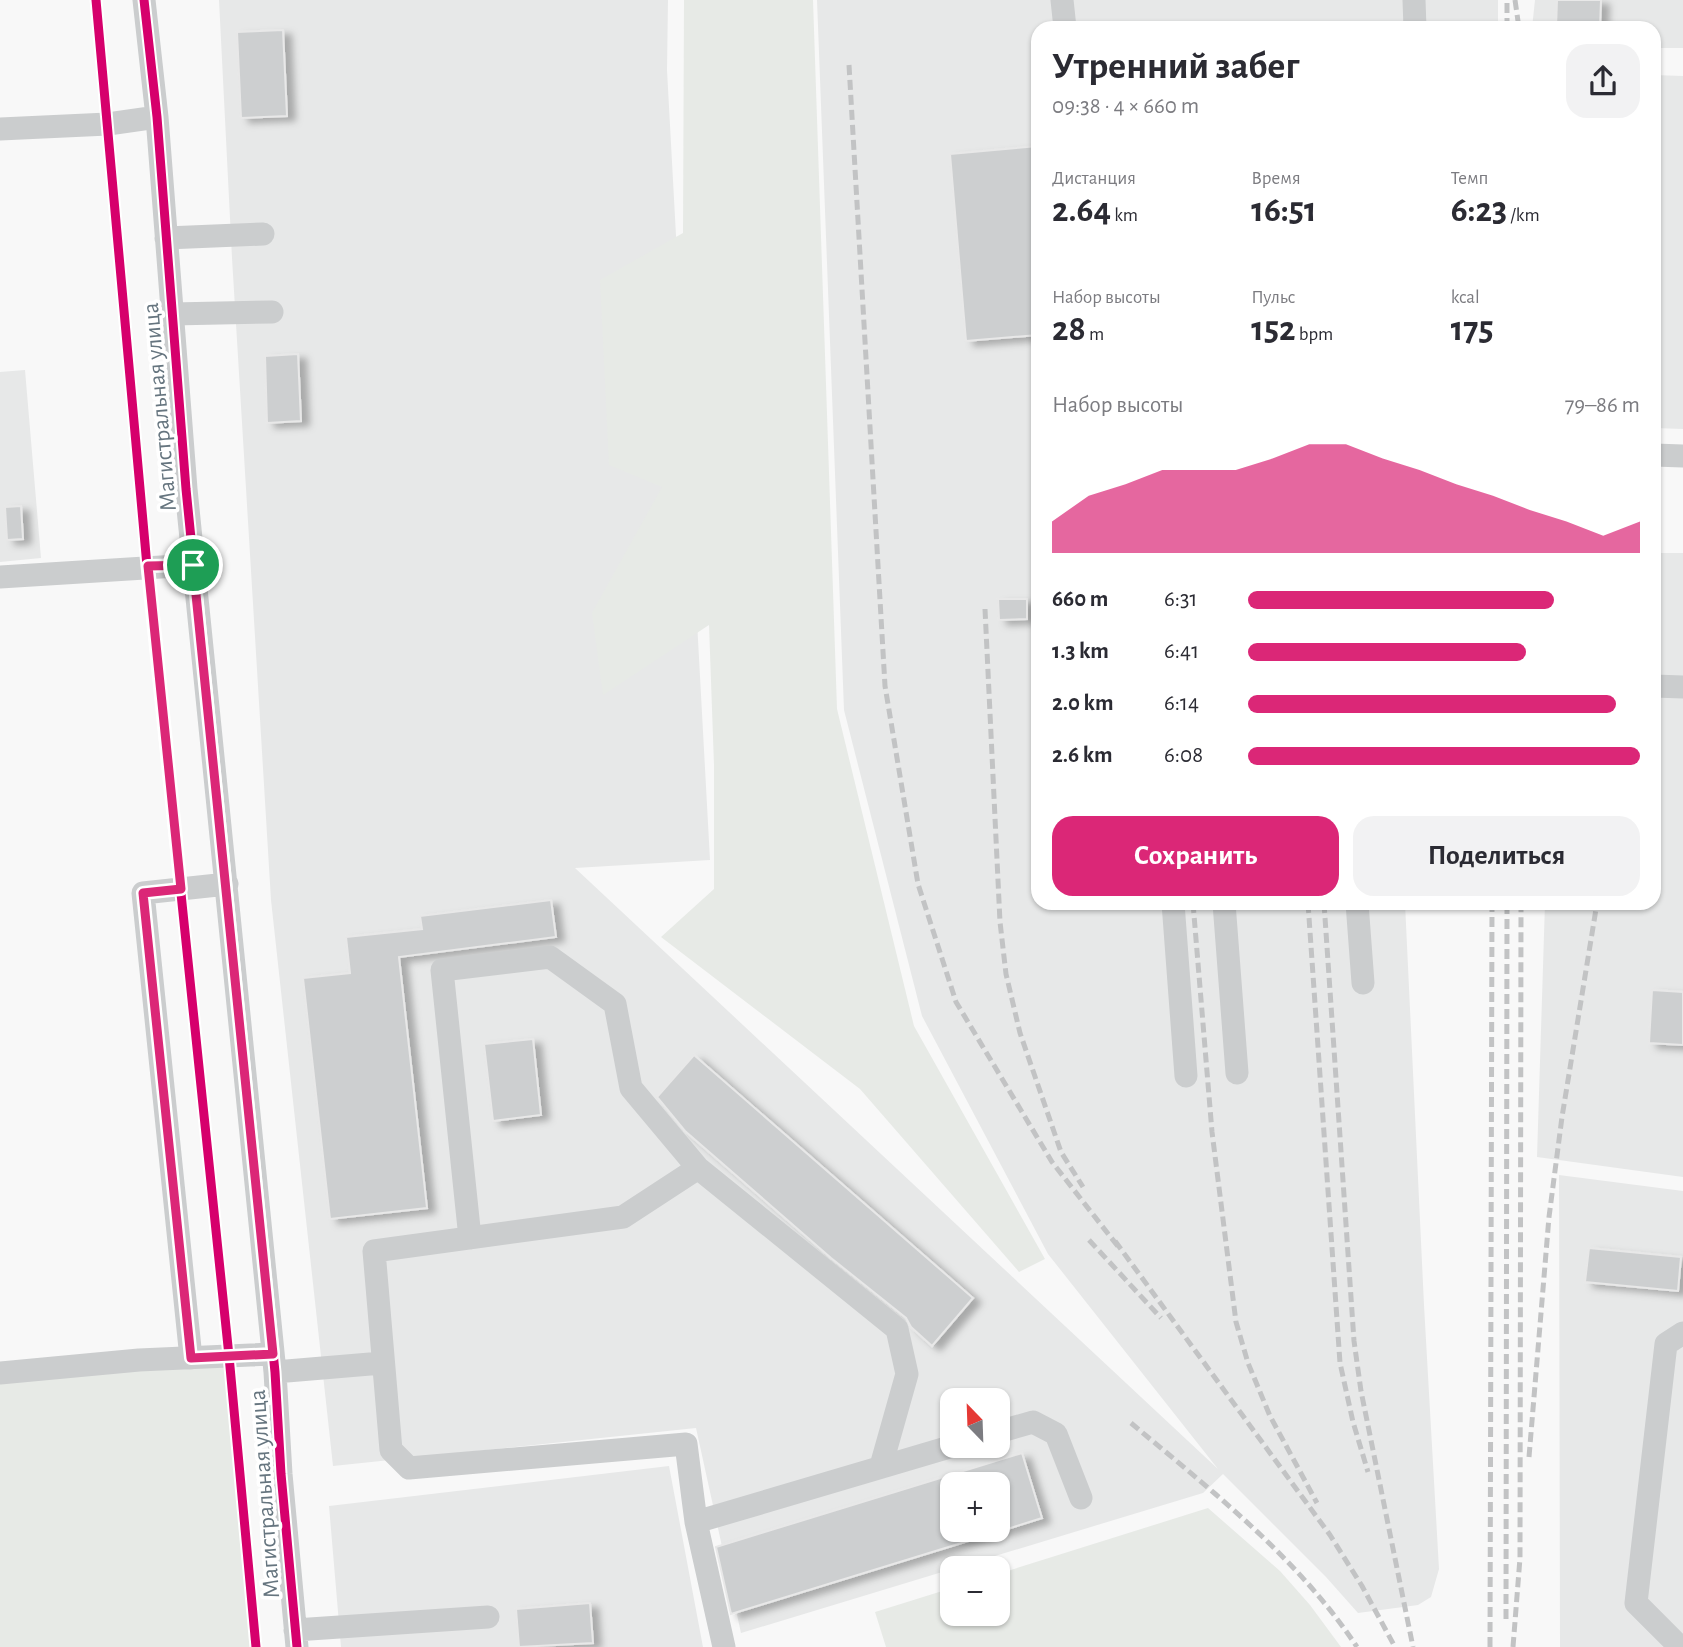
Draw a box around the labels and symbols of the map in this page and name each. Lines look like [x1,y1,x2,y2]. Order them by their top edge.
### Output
street label: Магистральная улица [139,302,181,512]
pin [163,535,223,595]
north arrow [940,1388,1010,1458]
street label: Магистральная улица [246,1389,284,1599]

